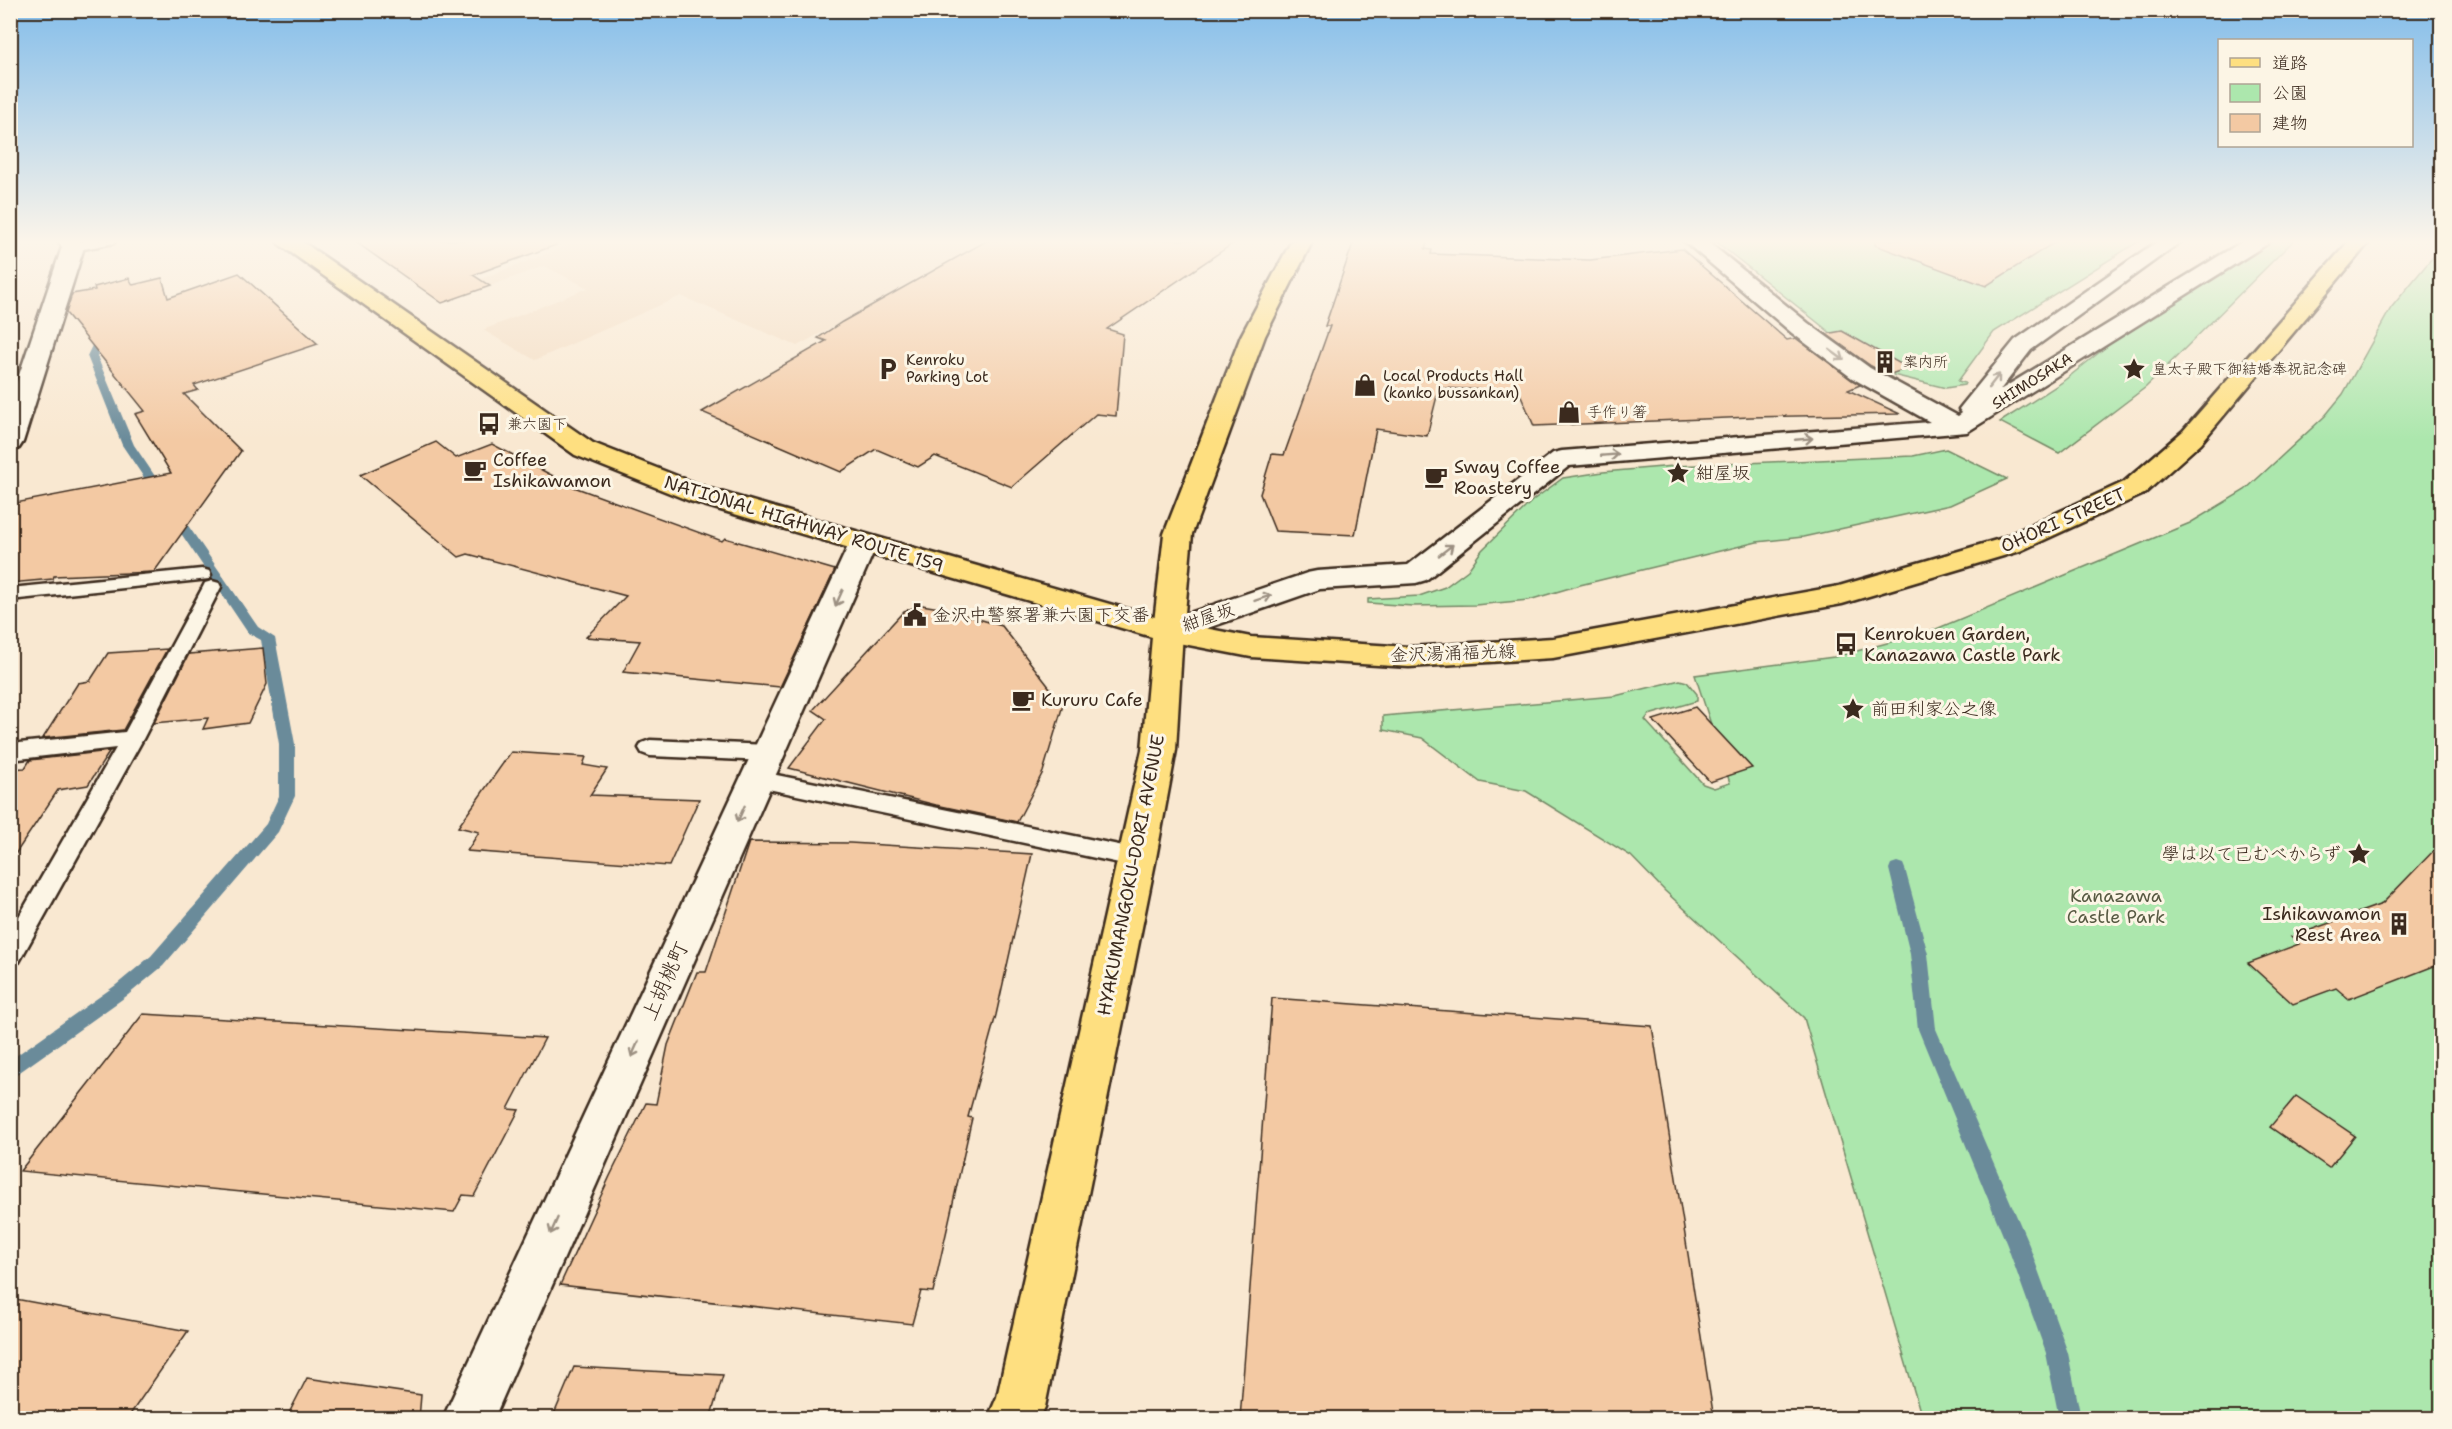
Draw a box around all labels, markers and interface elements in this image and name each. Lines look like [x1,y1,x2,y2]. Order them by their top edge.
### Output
legend [2218,39,2413,147]
text: 道路 [2272,51,2308,75]
text: 公園 [2272,81,2308,105]
text: 建物 [2272,111,2308,135]
street label: SHIMOSAKA [1988,348,2076,414]
one-way arrow [1829,349,1845,361]
building icon: 案内所 [1872,349,1898,375]
place label: Kenroku Parking Lot [906,350,989,387]
place label: 案内所 [1903,352,1948,372]
parking icon: Kenroku Parking Lot [875,356,901,382]
place icon: 皇太子殿下御結婚奉祝記念碑 [2121,356,2147,382]
place label: 皇太子殿下御結婚奉祝記念碑 [2152,359,2347,379]
place label: Local Products Hall (kanko bussankan) [1383,366,1524,403]
shop icon: Local Products Hall (kanko bussankan) [1352,372,1378,398]
one-way arrow [1988,374,2001,390]
shop icon: 手作り箸 [1556,399,1582,425]
place label: 手作り箸 [1587,402,1647,422]
bus stop icon: 兼六園下 [476,411,502,437]
place label: 兼六園下 [507,414,567,434]
one-way arrow [1794,434,1814,445]
place label: Coffee Ishikawamon [493,448,611,493]
one-way arrow [1599,449,1619,460]
place label: Sway Coffee Roastery [1454,455,1560,500]
cafe icon: Coffee Ishikawamon [462,457,488,483]
place icon: 紺屋坂 [1665,460,1691,486]
place label: 紺屋坂 [1696,461,1750,485]
cafe icon: Sway Coffee Roastery [1423,464,1449,490]
street label: NATIONAL HIGHWAY ROUTE 159 [661,470,947,578]
street label: OHORI STREET [1997,482,2129,558]
one-way arrow [1438,543,1454,556]
one-way arrow [832,588,844,606]
one-way arrow [1253,592,1272,603]
street label: 紺屋坂 [1179,597,1237,637]
public building icon: 金沢中警察署兼六園下交番 [902,602,928,628]
place label: 金沢中警察署兼六園下交番 [933,603,1149,627]
place label: Kenrokuen Garden, Kanazawa Castle Park [1864,622,2061,667]
bus stop icon: Kenrokuen Garden, Kanazawa Castle Park [1833,631,1859,657]
street label: 金沢湯涌福光線 [1390,639,1516,667]
cafe icon: Kururu Cafe [1010,687,1036,713]
place label: Kururu Cafe [1041,688,1143,712]
place icon: 前田利家公之像 [1840,696,1866,722]
place label: 前田利家公之像 [1871,697,1997,721]
street label: HYAKUMANGOKU-DORI AVENUE [1092,732,1170,1018]
one-way arrow [734,804,746,822]
place icon: 學は以て已むべからず [2346,841,2372,867]
place label: 學は以て已むべからず [2162,842,2341,866]
park label: Kanazawa Castle Park [2067,884,2165,929]
place label: Ishikawamon Rest Area [2263,902,2381,947]
building icon: Ishikawamon Rest Area [2386,911,2412,937]
street label: 上胡桃町 [635,937,695,1025]
one-way arrow [628,1039,640,1057]
one-way arrow [548,1217,560,1235]

